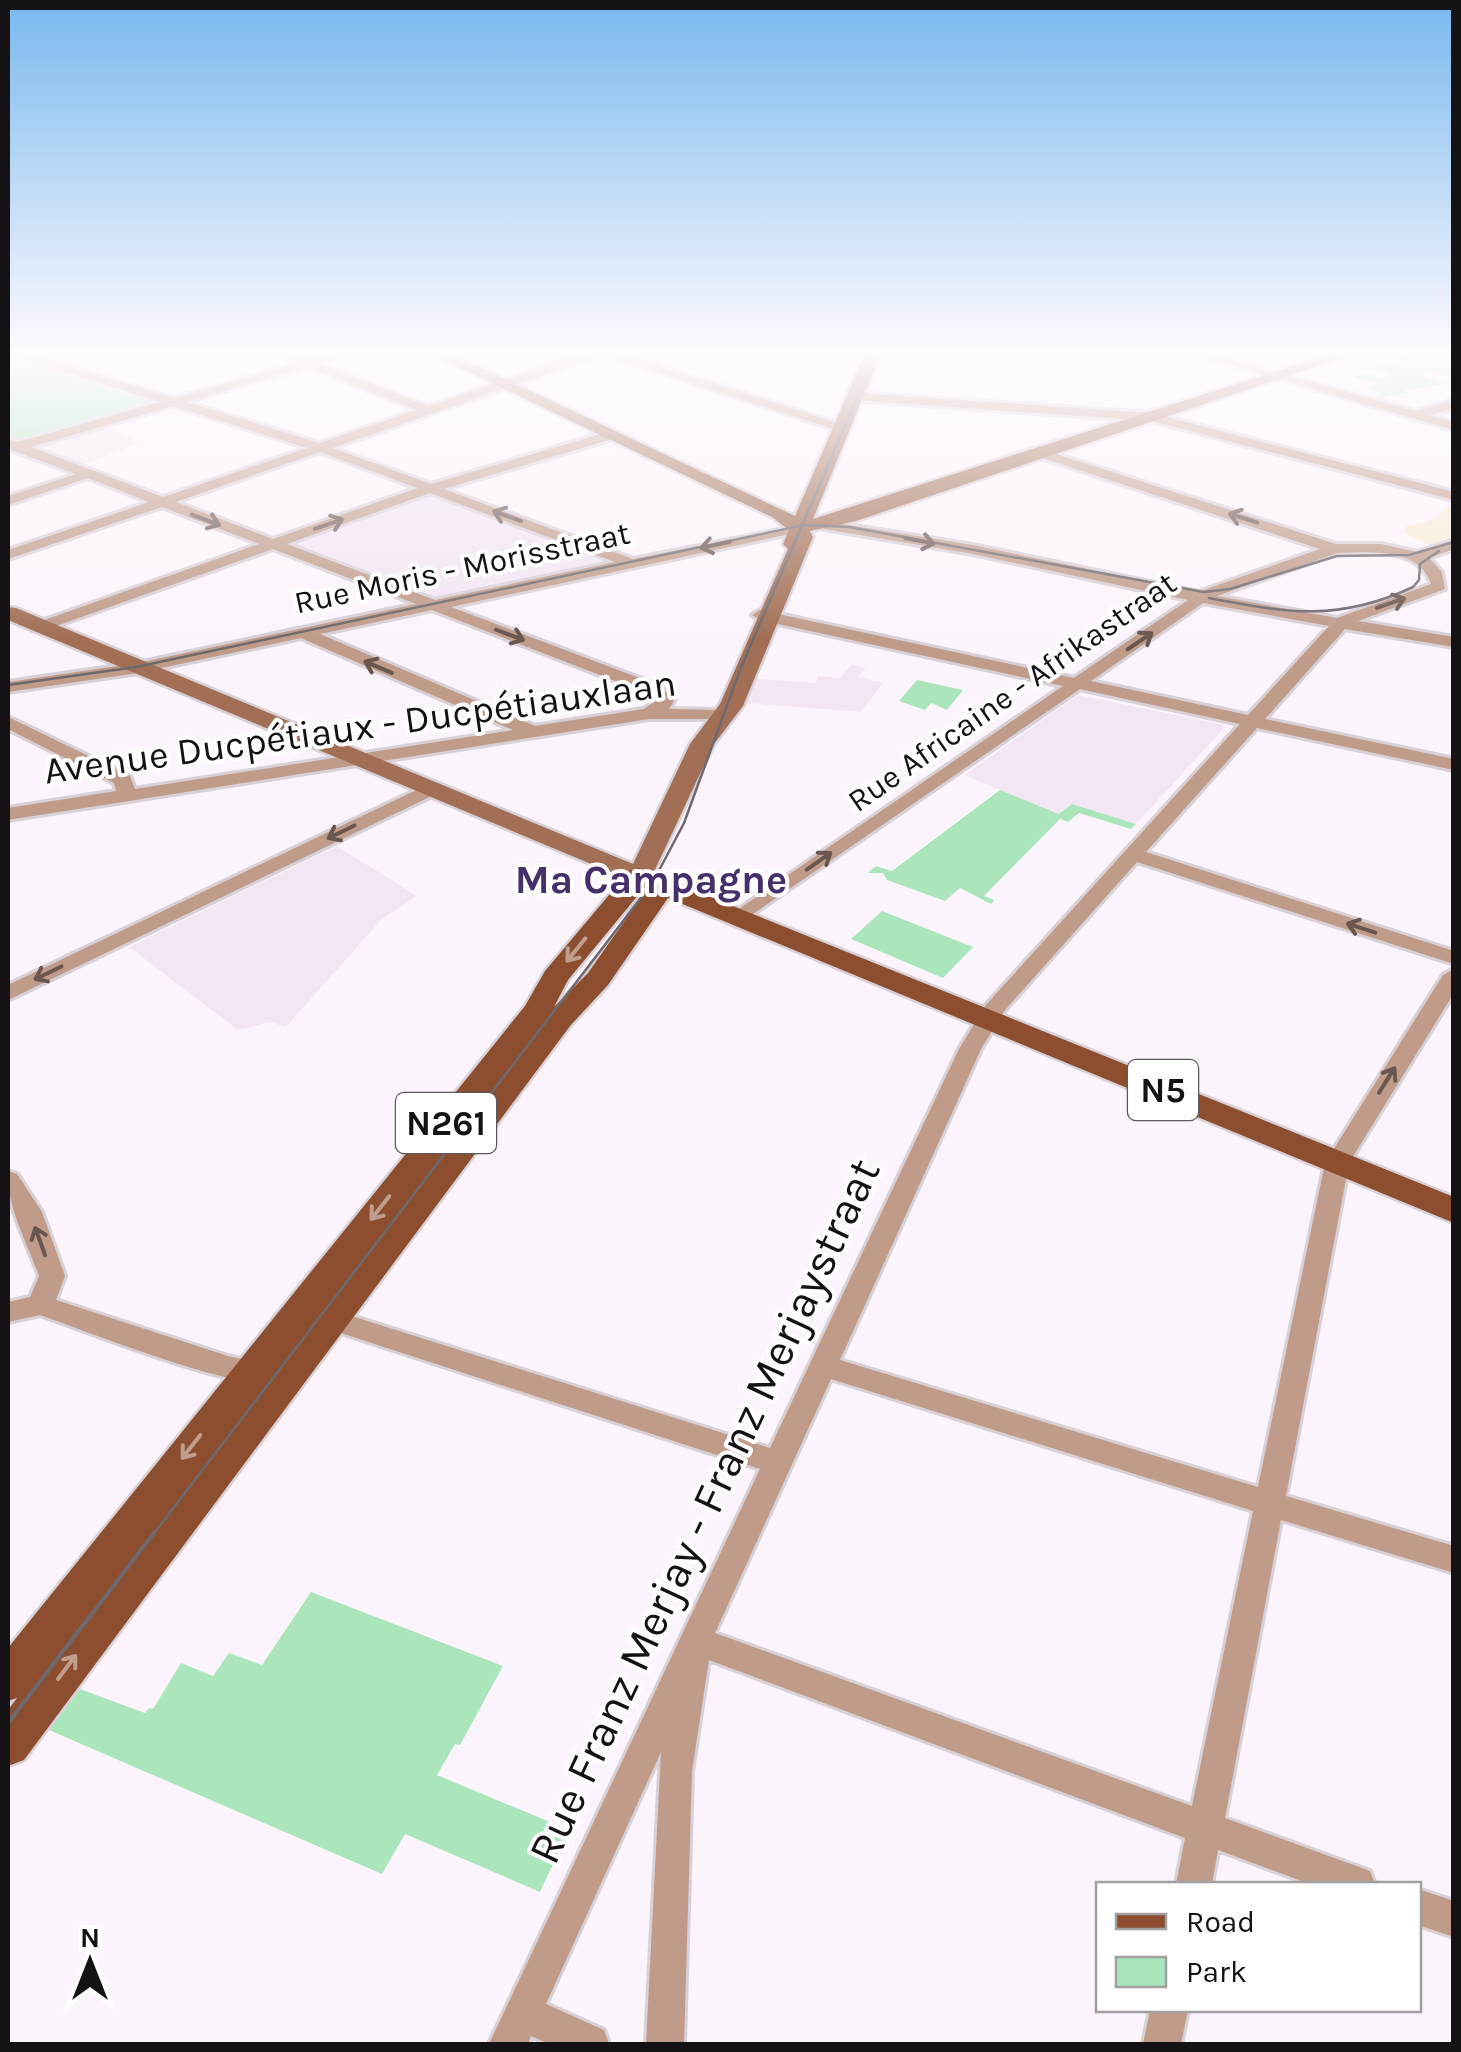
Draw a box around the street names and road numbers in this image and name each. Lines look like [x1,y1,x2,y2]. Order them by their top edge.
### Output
street label: Rue Moris - Morisstraat [291,514,633,622]
street label: Rue Africaine - Afrikastraat [841,564,1183,820]
street label: Avenue Ducpétiaux - Ducpétiauxlaan [41,660,679,794]
road number: N5 [1128,1060,1198,1120]
road number: N261 [396,1093,496,1153]
street label: Rue Franz Merjay - Franz Merjaystraat [517,1151,891,1872]

